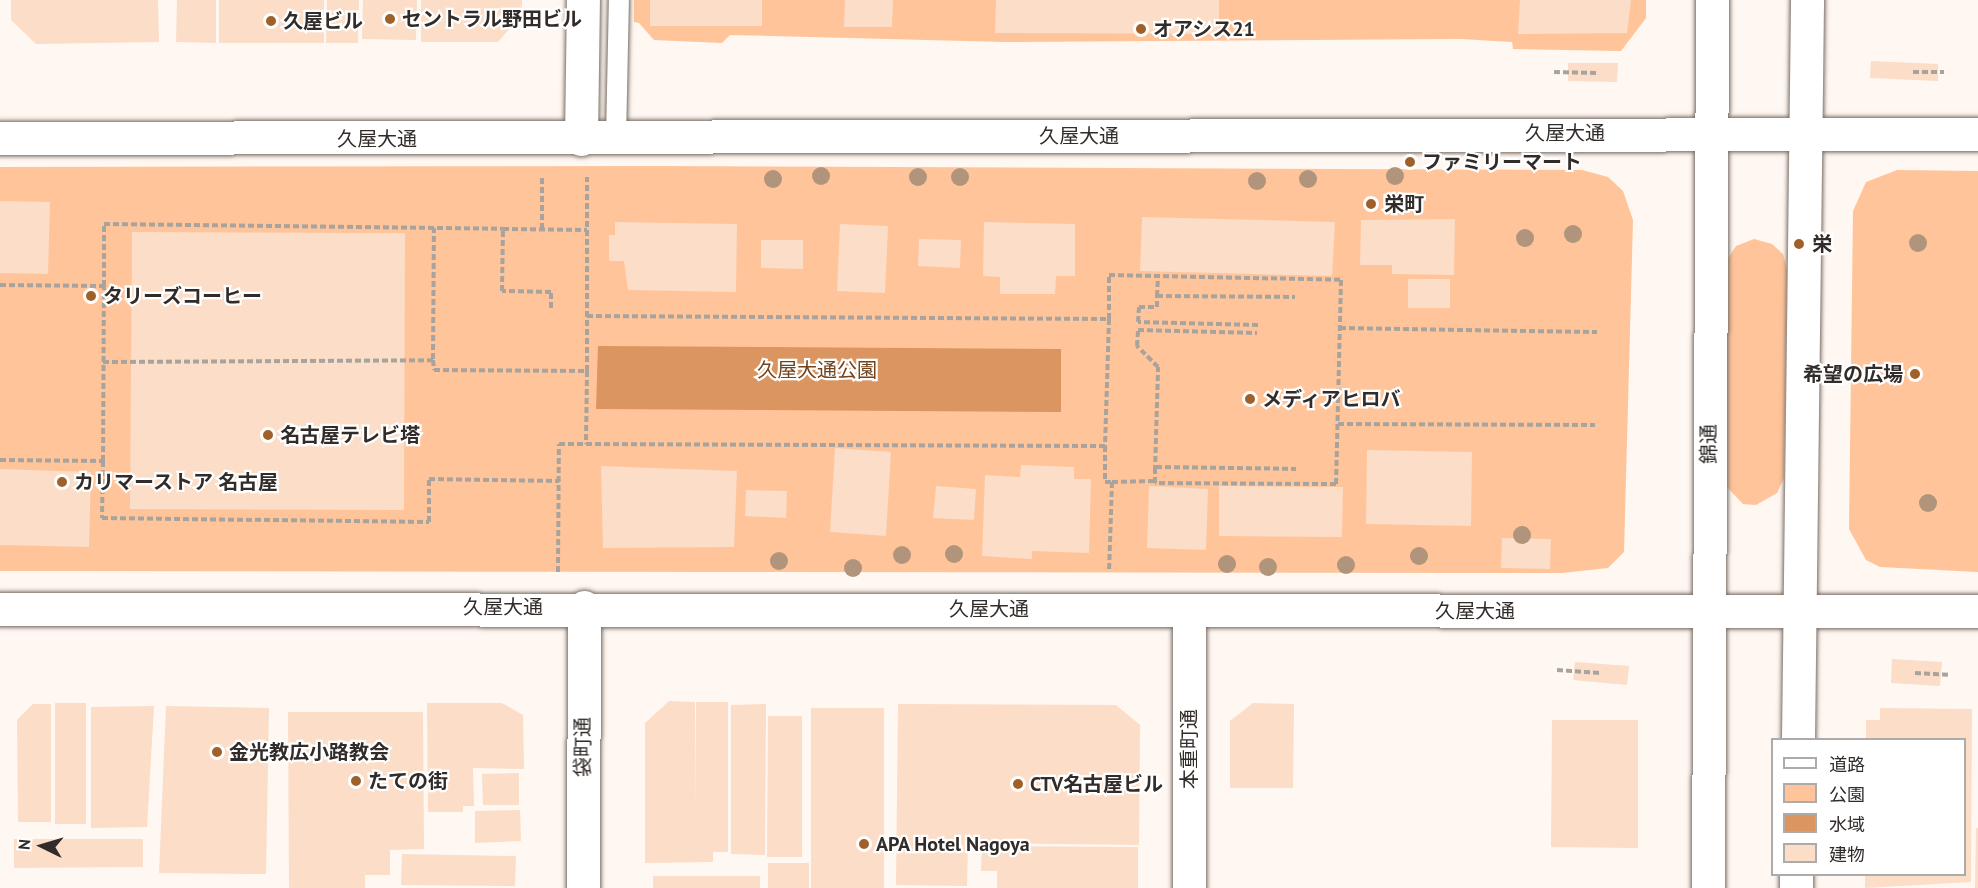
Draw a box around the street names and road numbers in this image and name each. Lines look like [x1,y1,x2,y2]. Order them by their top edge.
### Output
street label: 久屋大通 [1525,121,1605,145]
street label: 久屋大通 [1039,124,1119,148]
street label: 久屋大通 [337,127,417,151]
street label: 錦通 [1697,424,1721,464]
street label: 久屋大通 [463,595,543,619]
street label: 久屋大通 [949,597,1029,621]
street label: 久屋大通 [1435,599,1515,623]
street label: 本重町通 [1177,709,1201,789]
street label: 袋町通 [571,717,595,777]

